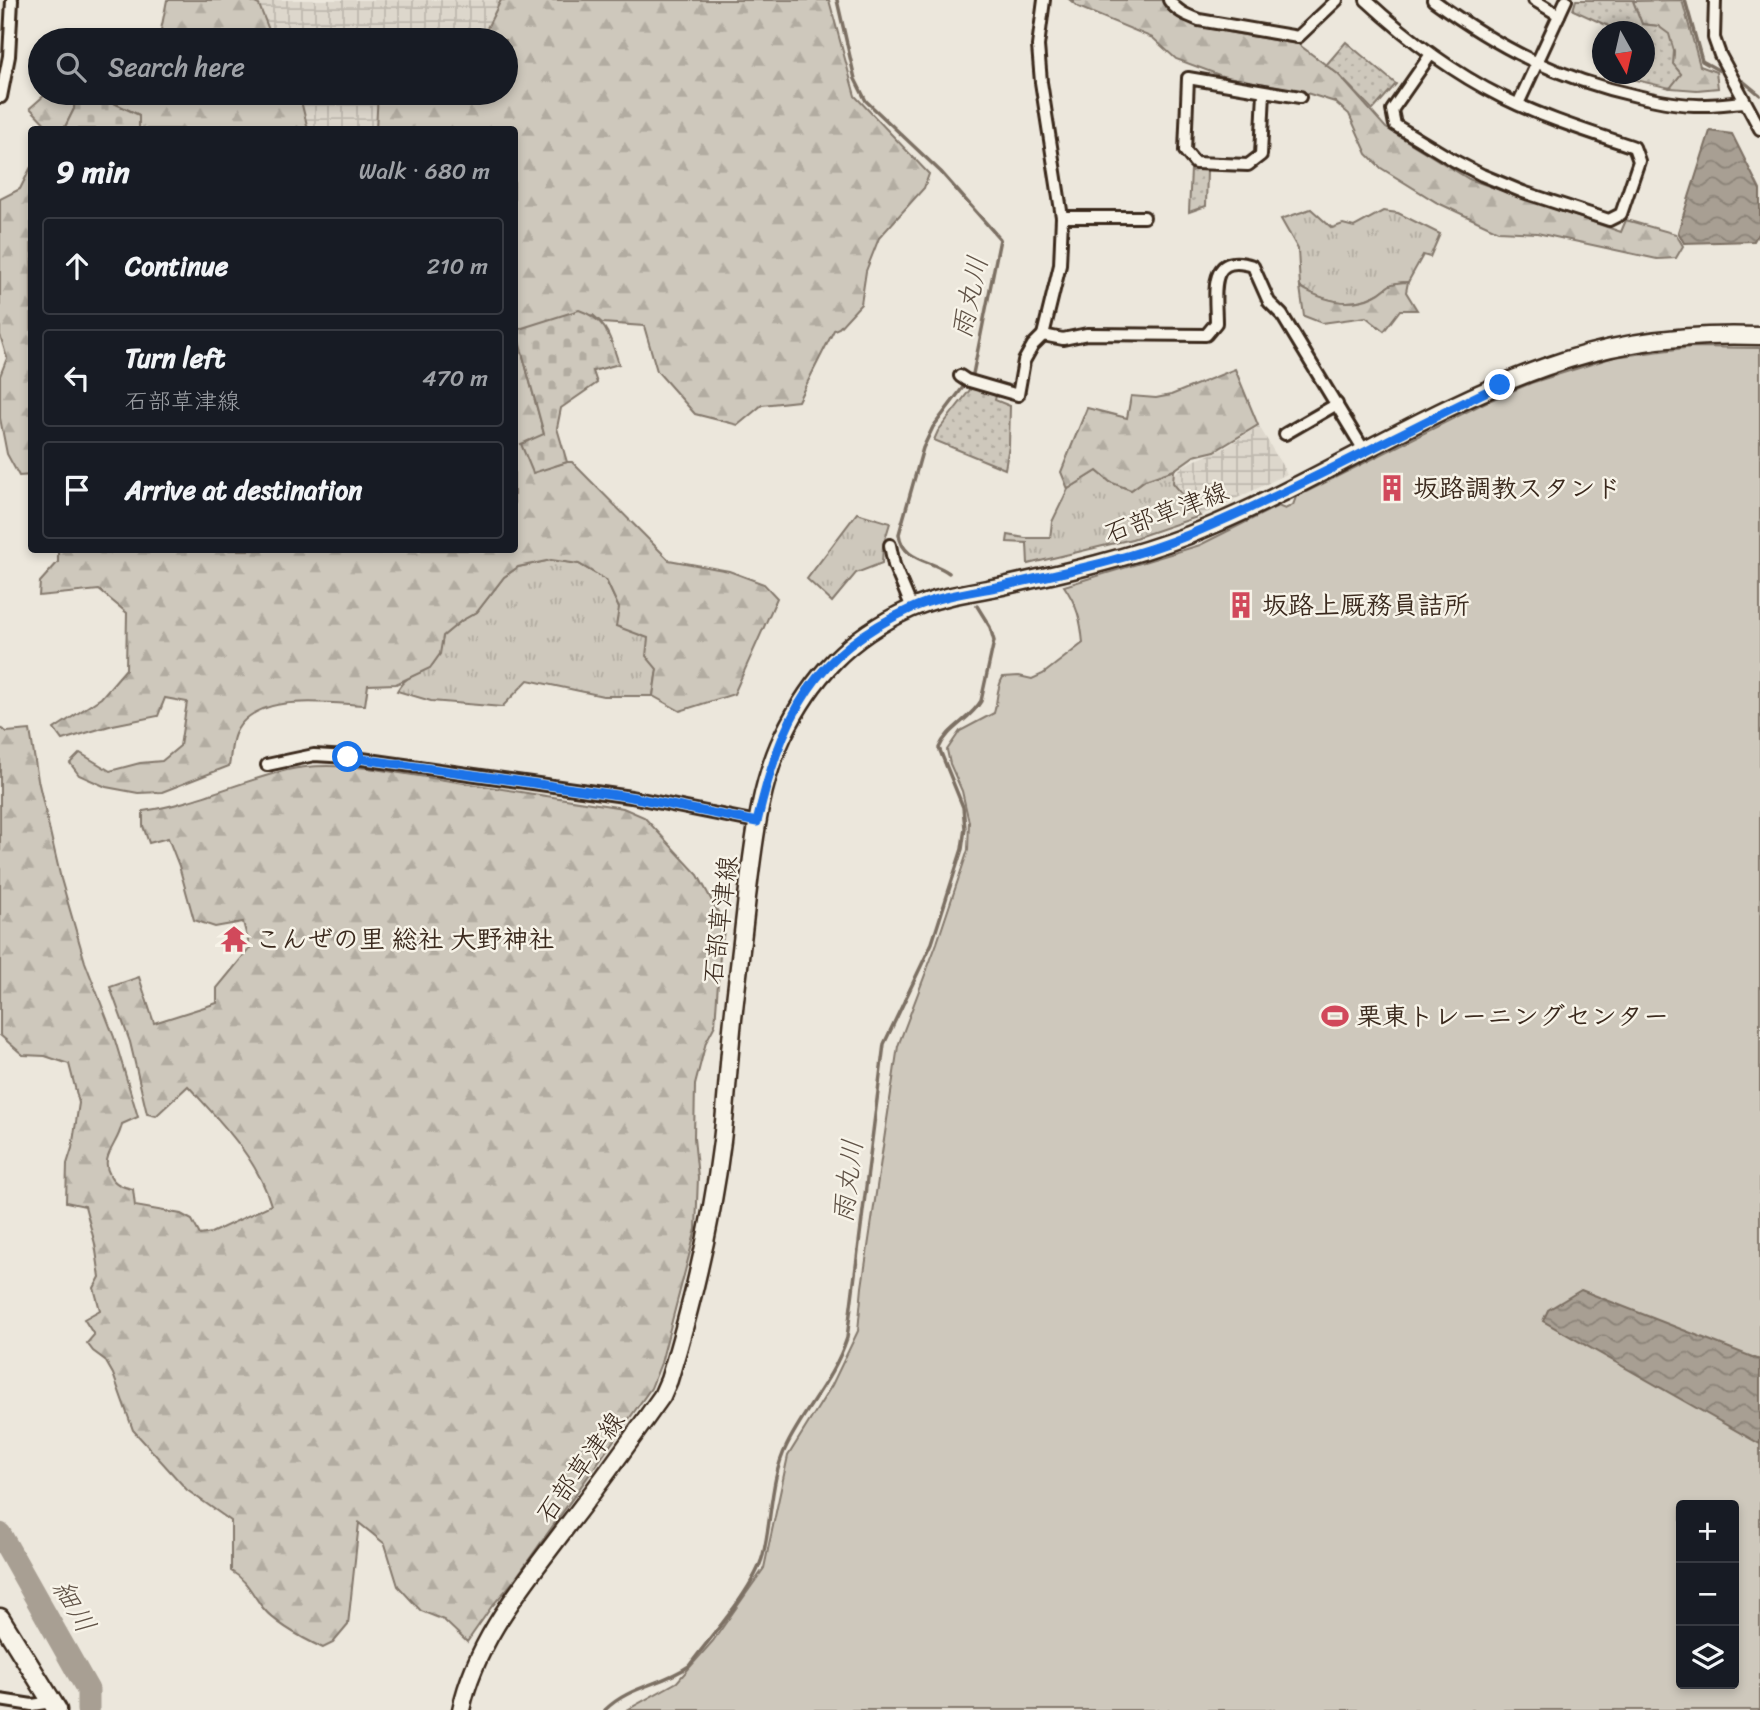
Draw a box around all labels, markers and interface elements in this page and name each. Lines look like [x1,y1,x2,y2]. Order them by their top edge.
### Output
north arrow [1592,21,1655,84]
search box [28,28,518,105]
text: Search here [108,44,245,90]
icon: search [52,48,90,86]
text: 9 min [56,145,130,199]
text: Walk · 680 m [359,151,490,192]
text: Continue [125,243,228,289]
text: 210 m [427,246,488,287]
icon: ahead [58,247,96,285]
water label: 雨丸川 [937,251,1002,343]
text: Turn left [125,335,225,381]
text: 470 m [422,358,488,399]
icon: left [58,359,96,397]
route end [1484,369,1515,400]
text: 石部草津線 [125,381,240,422]
place label: 坂路調教スタンド [1413,465,1622,511]
text: Arrive at destination [125,467,362,513]
street label: 石部草津線 [1097,468,1235,556]
icon: arrive [58,471,96,509]
building icon: 坂路調教スタンド [1377,473,1407,503]
place label: 坂路上厩務員詰所 [1262,582,1470,628]
building icon: 坂路上厩務員詰所 [1226,590,1256,620]
route start [332,741,363,772]
street label: 石部草津線 [689,853,751,987]
place label: こんぜの里 総社 大野神社 [255,916,555,962]
temple icon: こんぜの里 総社 大野神社 [219,924,249,954]
place label: 栗東トレーニングセンター [1356,993,1669,1039]
sports icon: 栗東トレーニングセンター [1320,1001,1350,1031]
water label: 雨丸川 [818,1136,877,1226]
street label: 石部草津線 [523,1401,637,1533]
map controls [1676,1500,1739,1689]
button: + [1676,1500,1739,1563]
button: − [1676,1563,1739,1626]
water label: 細川 [39,1570,110,1643]
button: layers [1676,1626,1739,1689]

